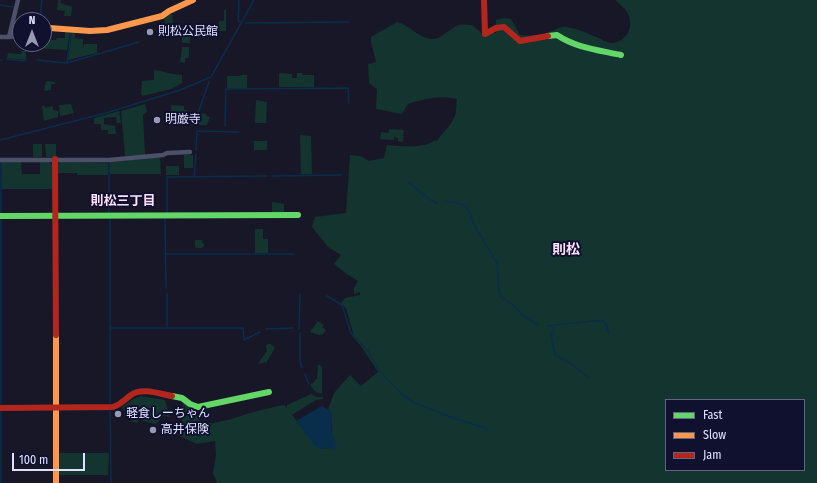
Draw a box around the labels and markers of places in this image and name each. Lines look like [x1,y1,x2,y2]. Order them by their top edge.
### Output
place label: 則松公民館 [158,25,218,39]
marker: 則松公民館 [145,27,155,37]
place label: 明厳寺 [165,113,201,127]
marker: 明厳寺 [152,115,162,125]
place label: 軽食しーちゃん [126,407,210,421]
marker: 軽食しーちゃん [113,409,123,419]
place label: 高井保険 [161,423,209,437]
marker: 高井保険 [148,425,158,435]

